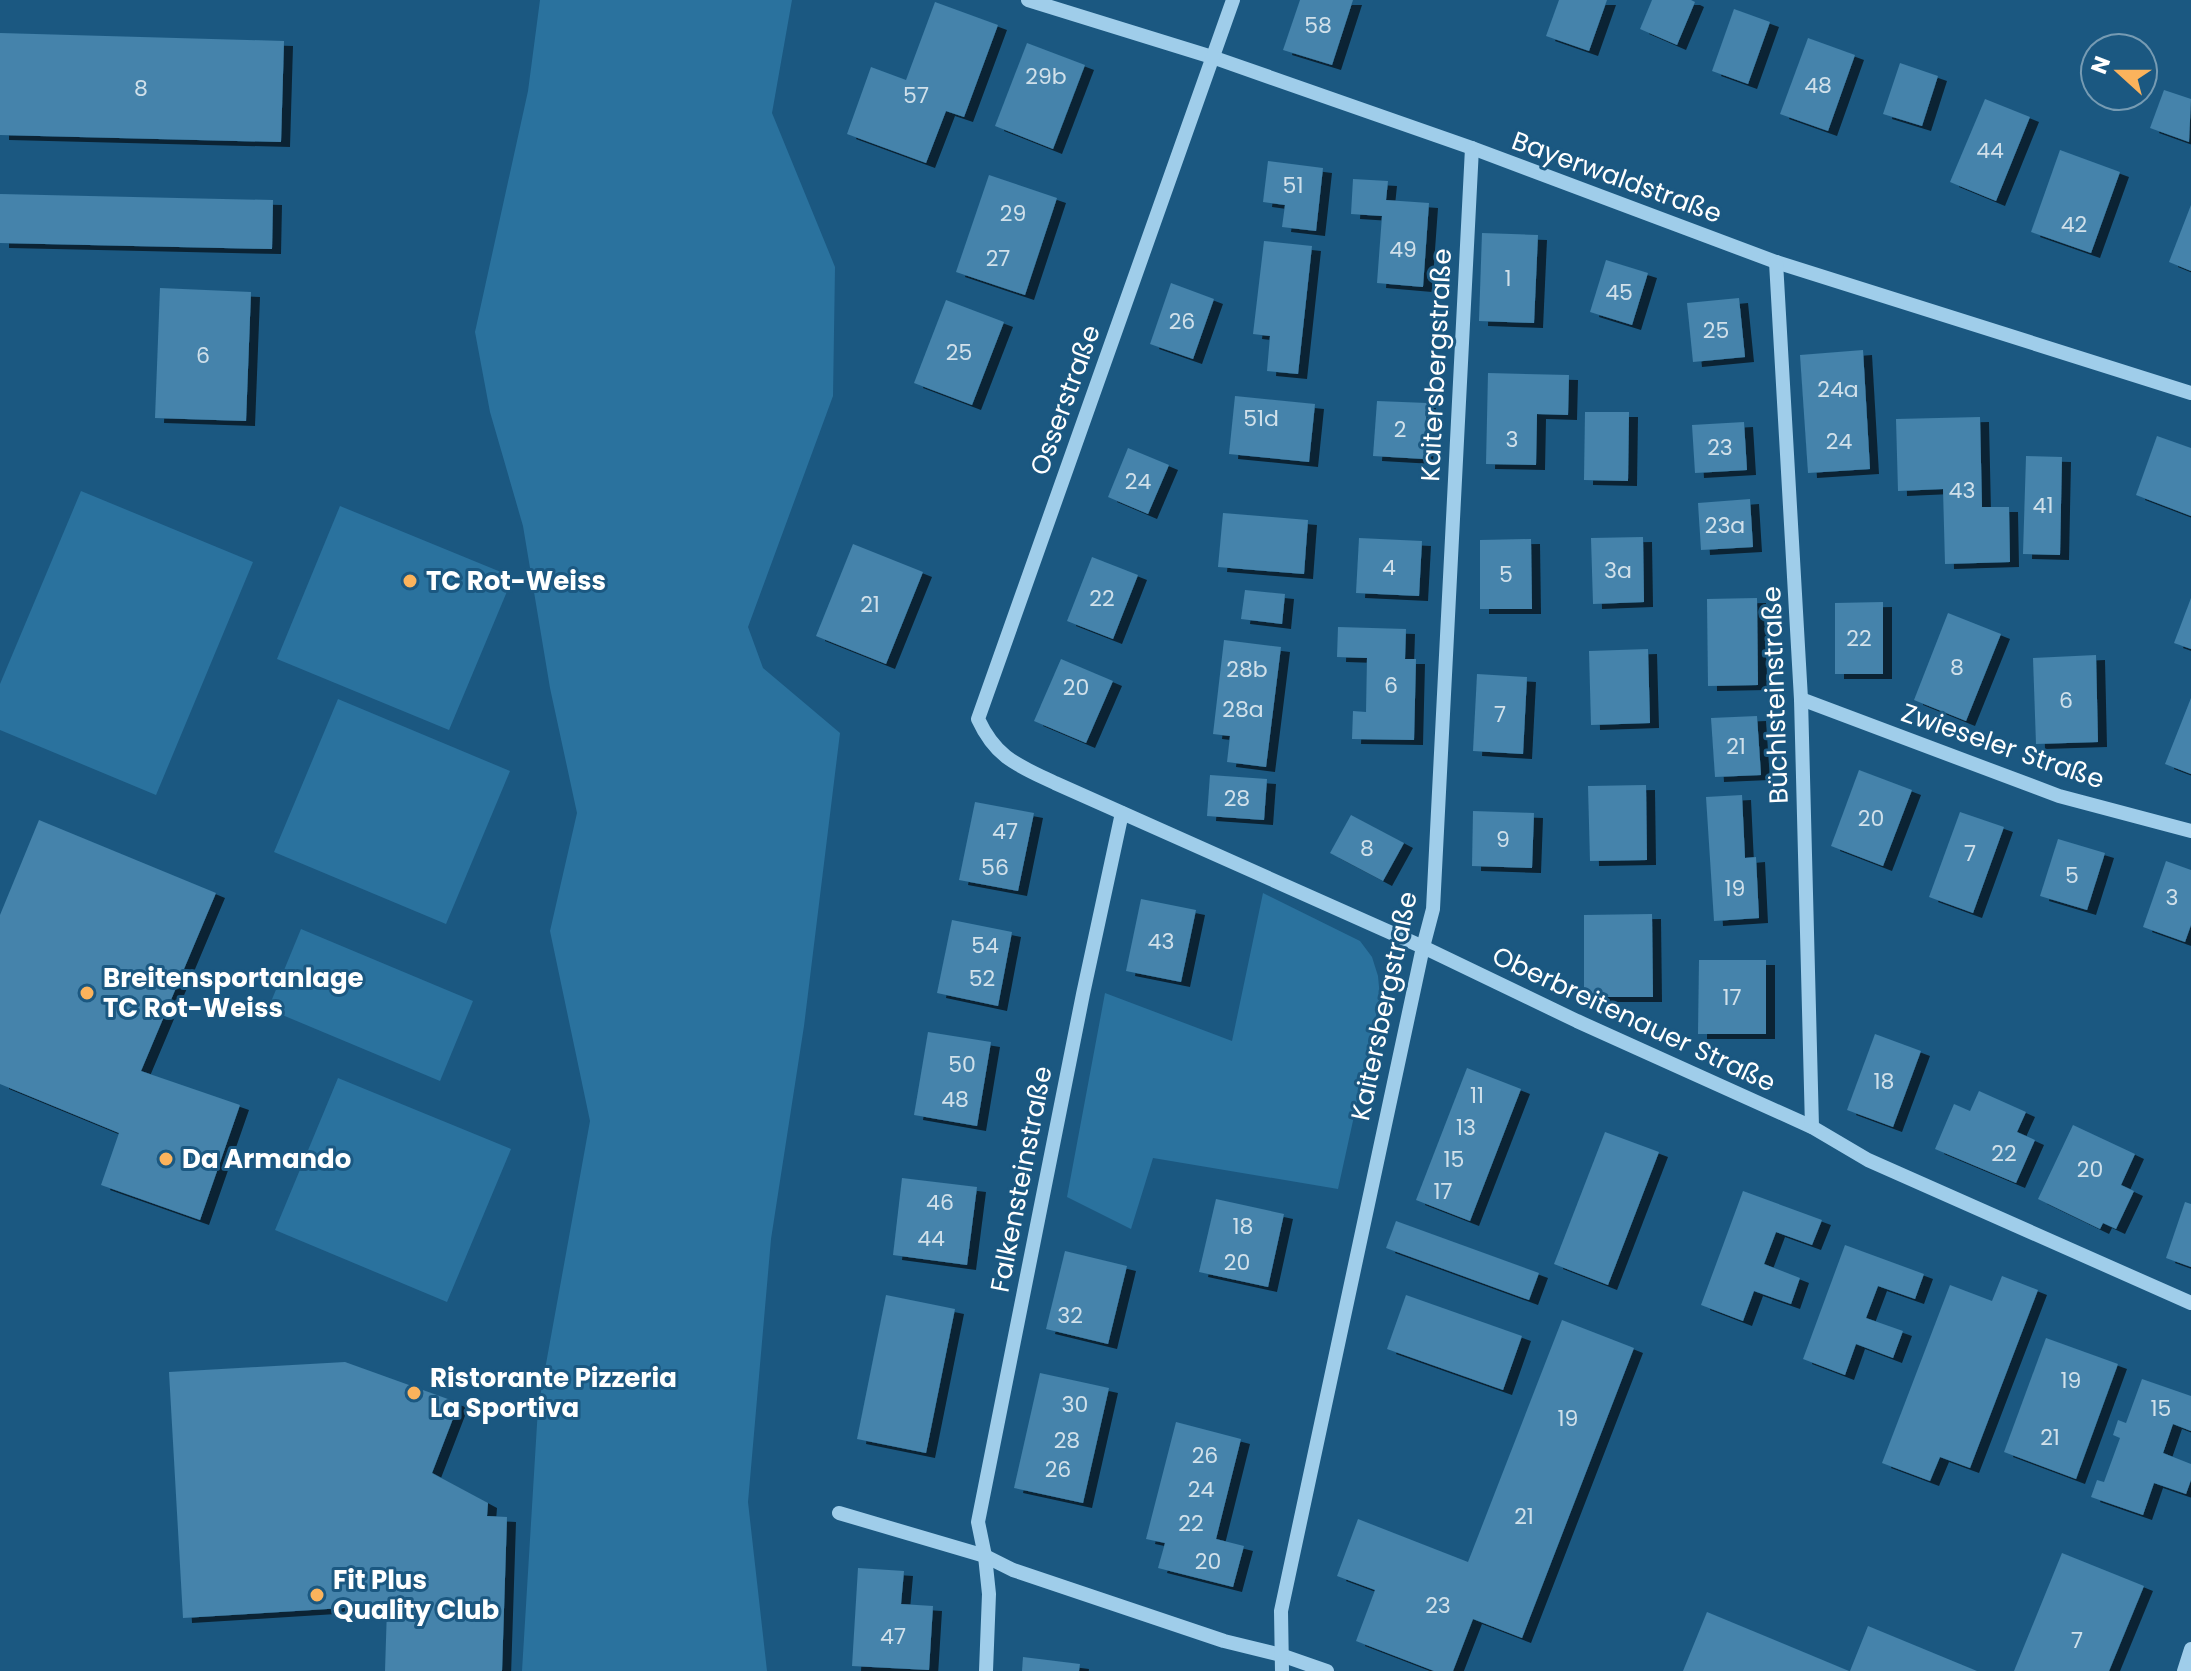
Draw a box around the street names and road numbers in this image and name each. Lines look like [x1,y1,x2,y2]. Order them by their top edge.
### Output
street label: Bayerwaldstraße [1507,122,1727,232]
street label: Kaitersbergstraße [1412,247,1460,483]
street label: Osserstraße [1021,320,1109,480]
street label: Büchlsteinstraße [1753,586,1797,804]
street label: Zwieseler Straße [1897,694,2109,798]
street label: Kaitersbergstraße [1342,888,1426,1124]
street label: Oberbreitenauer Straße [1487,937,1781,1101]
street label: Falkensteinstraße [981,1063,1061,1295]

